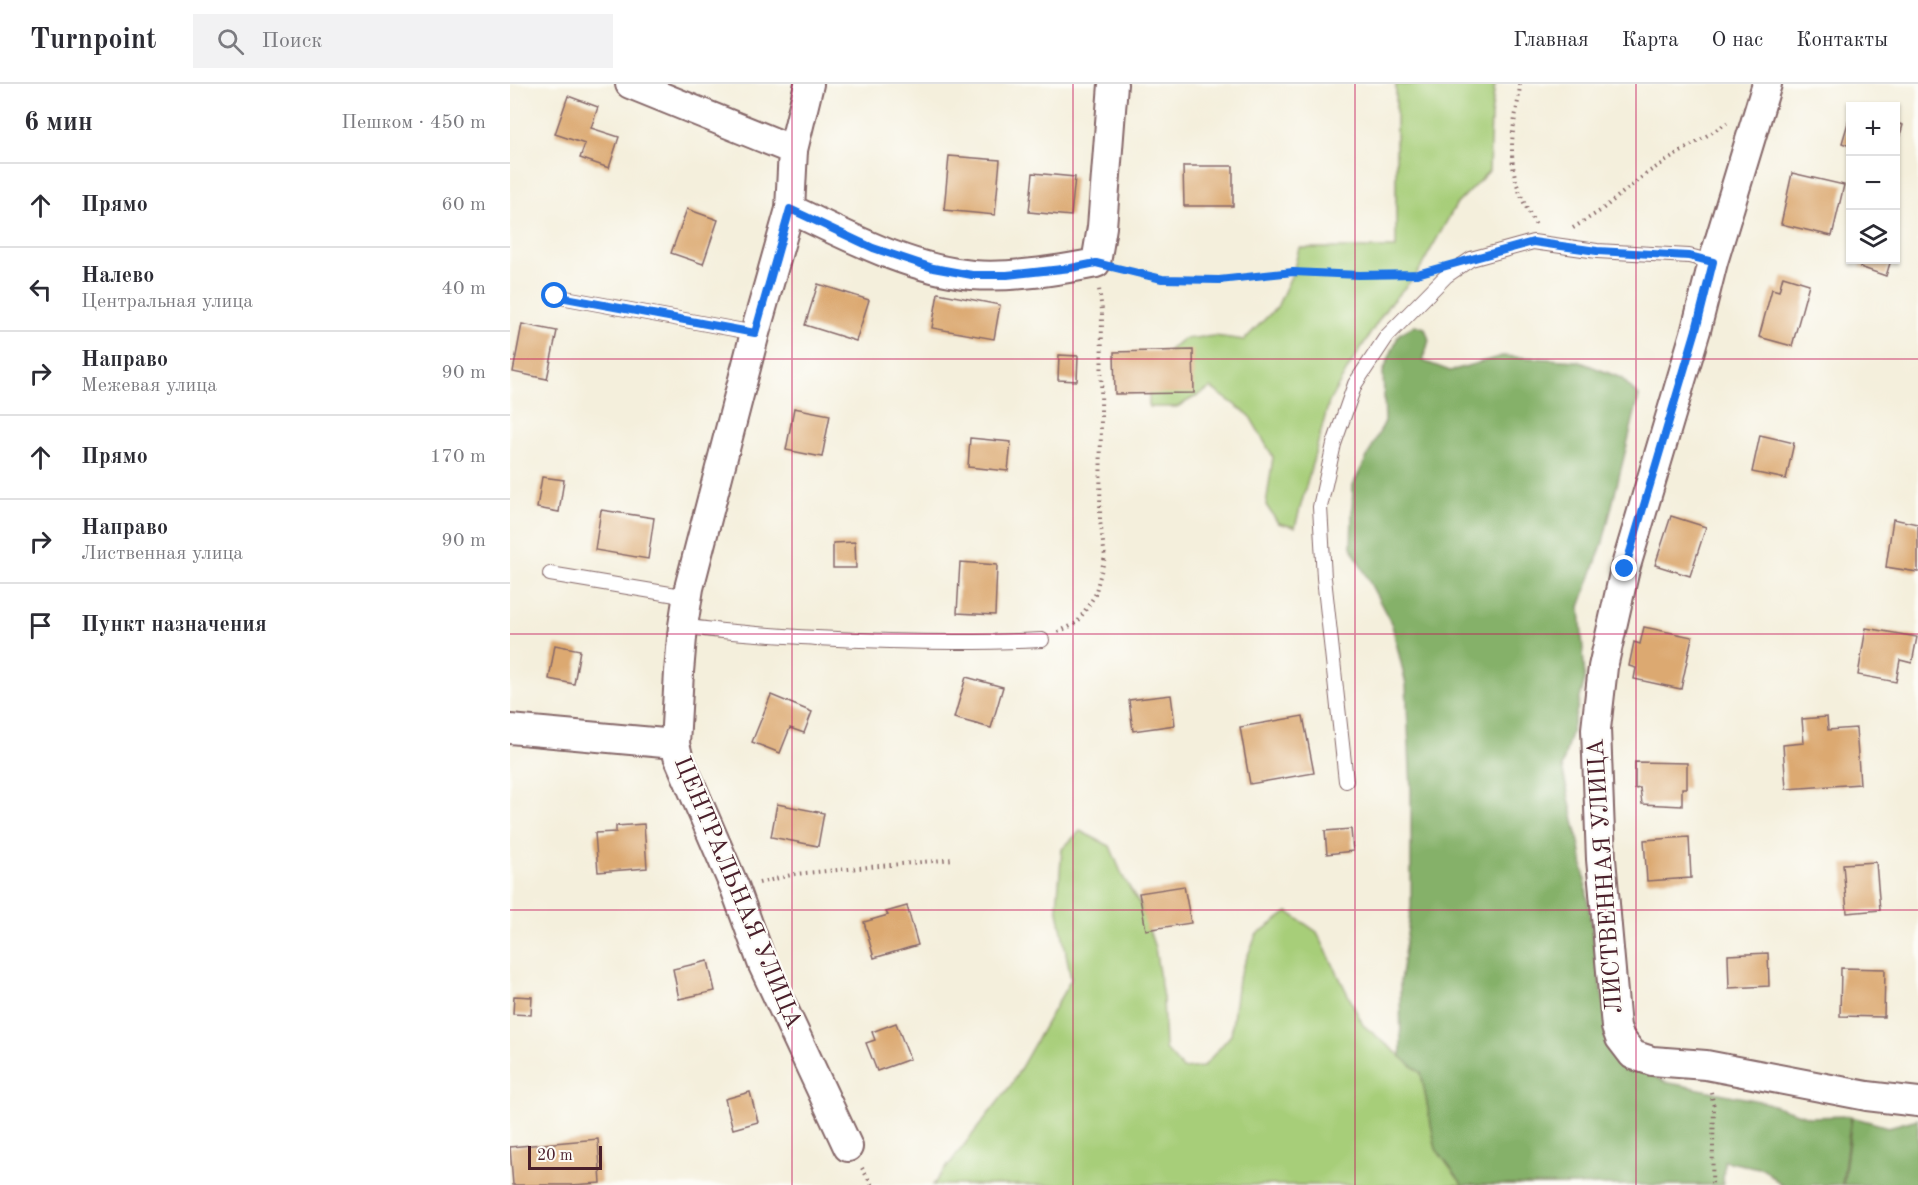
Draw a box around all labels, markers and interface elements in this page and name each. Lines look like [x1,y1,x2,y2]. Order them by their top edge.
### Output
search box [193,14,613,68]
icon: search [214,25,247,58]
text: Turnpoint [30,27,157,55]
text: Поиск [262,30,322,52]
text: Главная [1513,30,1589,51]
text: Карта [1622,30,1679,51]
text: О нас [1712,30,1763,51]
text: Контакты [1796,30,1888,51]
map controls [1846,102,1900,264]
button: + [1846,102,1900,156]
text: 6 мин [24,110,93,136]
text: Пешком · 450 m [341,113,486,133]
button: − [1846,156,1900,210]
icon: ahead [24,189,57,222]
text: Прямо [81,194,148,216]
text: 60 m [441,195,486,215]
button: layers [1846,210,1900,264]
text: Налево [81,265,154,287]
icon: left [24,273,57,306]
text: 40 m [441,279,486,299]
route start [541,282,567,308]
text: Центральная улица [81,292,253,312]
text: Направо [81,349,168,371]
icon: right [24,357,57,390]
text: 90 m [441,363,486,383]
text: Межевая улица [81,376,217,396]
icon: ahead [24,441,57,474]
text: Прямо [81,446,148,468]
text: 170 m [430,447,486,467]
text: Направо [81,517,168,539]
icon: right [24,525,57,558]
text: 90 m [441,531,486,551]
text: Лиственная улица [81,544,243,564]
route end [1611,555,1637,581]
icon: arrive [24,609,57,642]
text: Пункт назначения [81,614,267,636]
street label: ЛИСТВЕННАЯ УЛИЦА [1584,738,1628,1014]
street label: ЦЕНТРАЛЬНАЯ УЛИЦА [669,753,805,1033]
scale bar [528,1143,602,1170]
text: 20 m [537,1148,573,1164]

